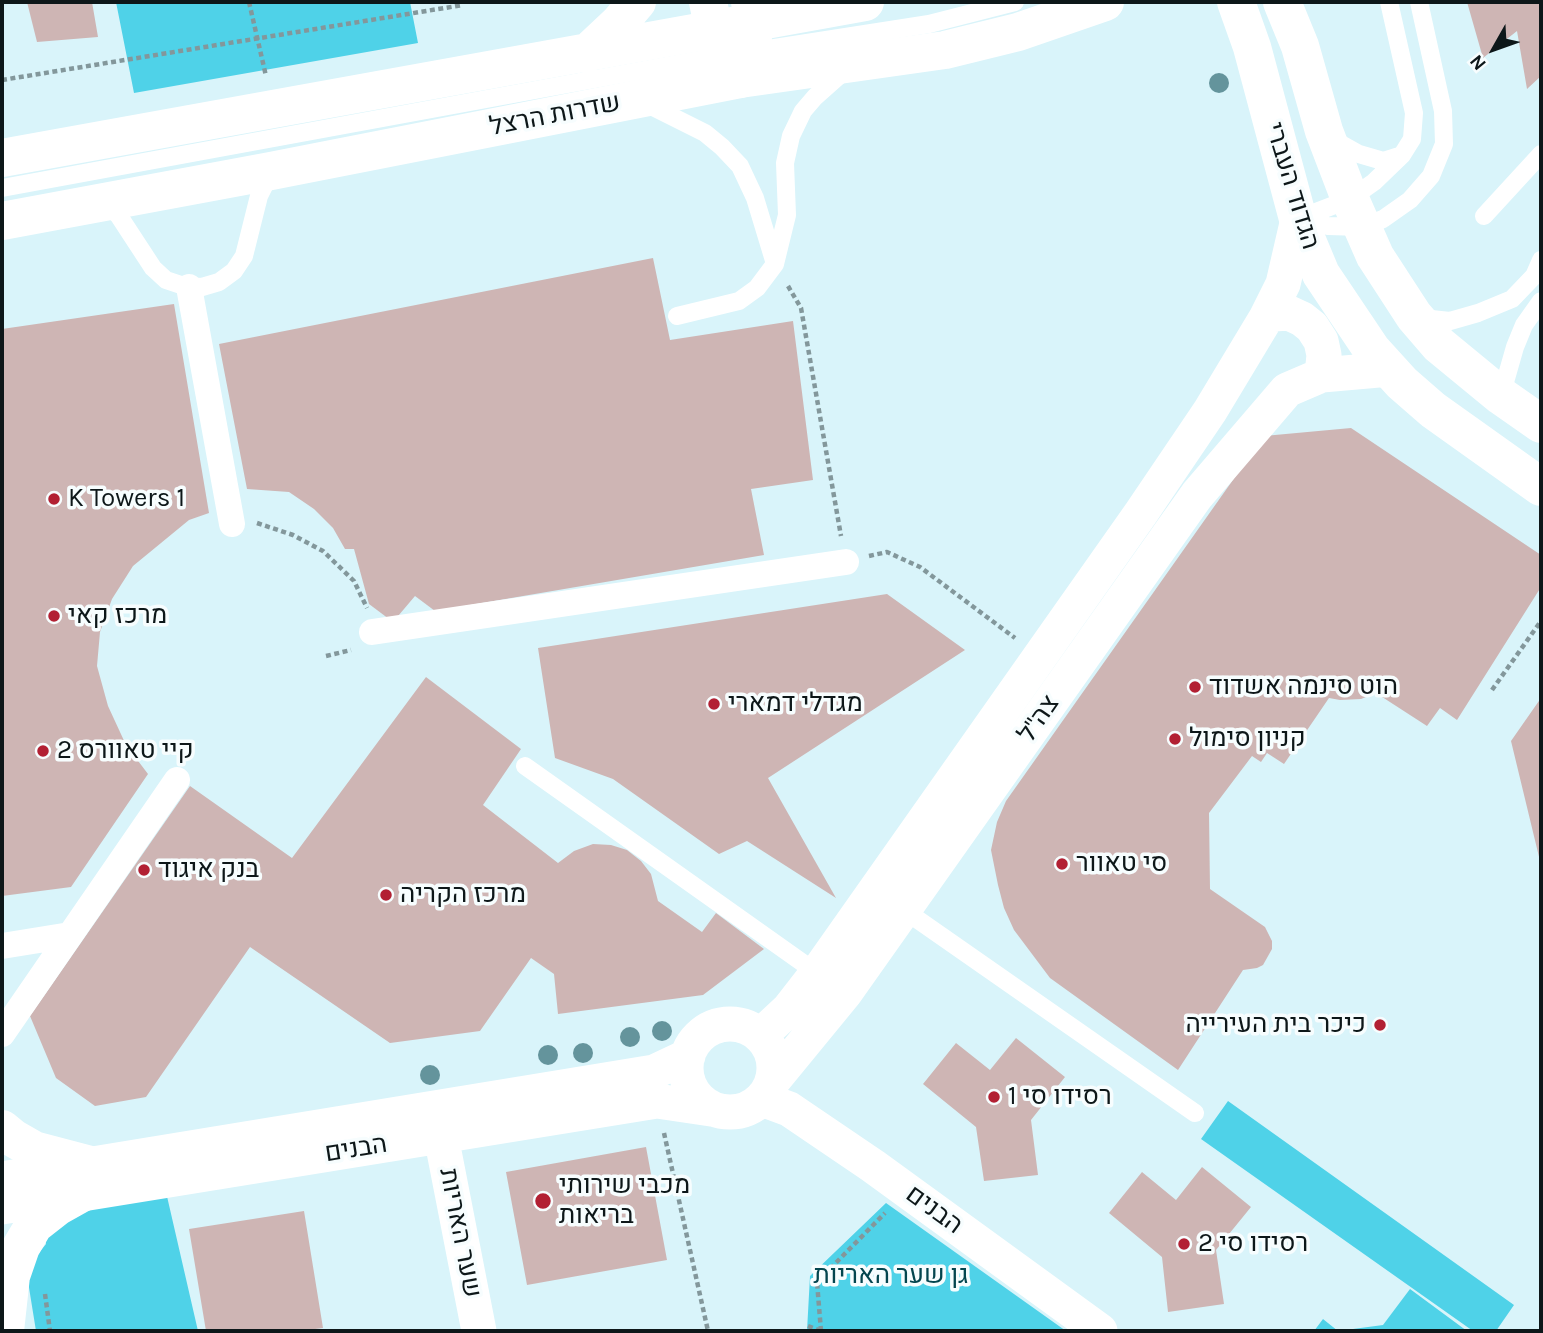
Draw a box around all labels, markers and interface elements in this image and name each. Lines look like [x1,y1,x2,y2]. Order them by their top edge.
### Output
north arrow [1459,14,1529,84]
text: N [1465,50,1491,75]
street label: שדרות הרצל [487,87,623,143]
street label: הגדוד העברי [1258,119,1326,253]
place label: K Towers 1 [68,483,185,515]
marker: K Towers 1 [46,491,62,507]
place label: מרכז קאי [68,600,167,632]
marker: מרכז קאי [46,608,62,624]
place label: הוט סינמה אשדוד [1209,671,1398,703]
marker: הוט סינמה אשדוד [1187,679,1203,695]
place label: מגדלי דמארי [728,688,863,720]
street label: צה"ל [1012,689,1066,749]
marker: מגדלי דמארי [706,696,722,712]
place label: קניון סימול [1189,723,1306,755]
marker: קניון סימול [1167,731,1183,747]
place label: קיי טאוורס 2 [57,735,194,767]
marker: קיי טאוורס 2 [35,743,51,759]
place label: סי טאוור [1076,848,1167,880]
place label: בנק איגוד [158,854,259,886]
marker: סי טאוור [1054,856,1070,872]
marker: בנק איגוד [136,862,152,878]
place label: מרכז הקריה [400,879,526,911]
marker: מרכז הקריה [378,887,394,903]
place label: כיכר בית העירייה [1185,1009,1366,1041]
marker: כיכר בית העירייה [1372,1017,1388,1033]
place label: רסידו סי 1 [1008,1081,1112,1113]
marker: רסידו סי 1 [986,1089,1002,1105]
street label: הבנים [323,1129,389,1169]
street label: שער האריות [432,1166,488,1300]
place label: מכבי שירותי בריאות [559,1170,690,1232]
street label: הבנים [899,1179,969,1241]
marker: מכבי שירותי בריאות [533,1191,553,1211]
place label: רסידו סי 2 [1198,1228,1308,1260]
marker: רסידו סי 2 [1176,1236,1192,1252]
park label: גן שער האריות [814,1260,968,1292]

